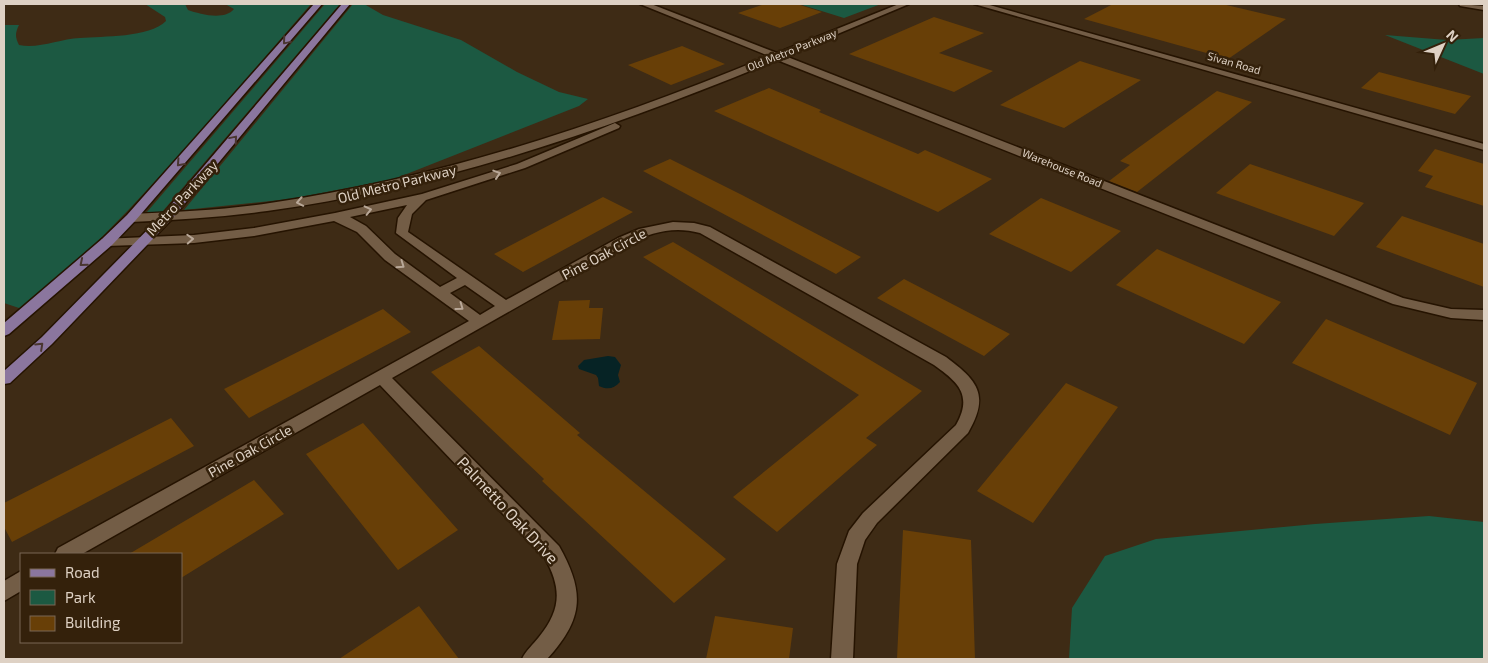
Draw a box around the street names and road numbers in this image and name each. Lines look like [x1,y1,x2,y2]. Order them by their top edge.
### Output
street label: Old Metro Parkway [745,26,839,73]
street label: Sivan Road [1206,49,1262,76]
street label: Warehouse Road [1020,146,1104,189]
street label: Metro Parkway [142,156,221,239]
street label: Old Metro Parkway [336,160,458,206]
street label: Pine Oak Circle [559,224,649,283]
street label: Pine Oak Circle [205,421,295,481]
street label: Palmetto Oak Drive [454,452,563,567]

